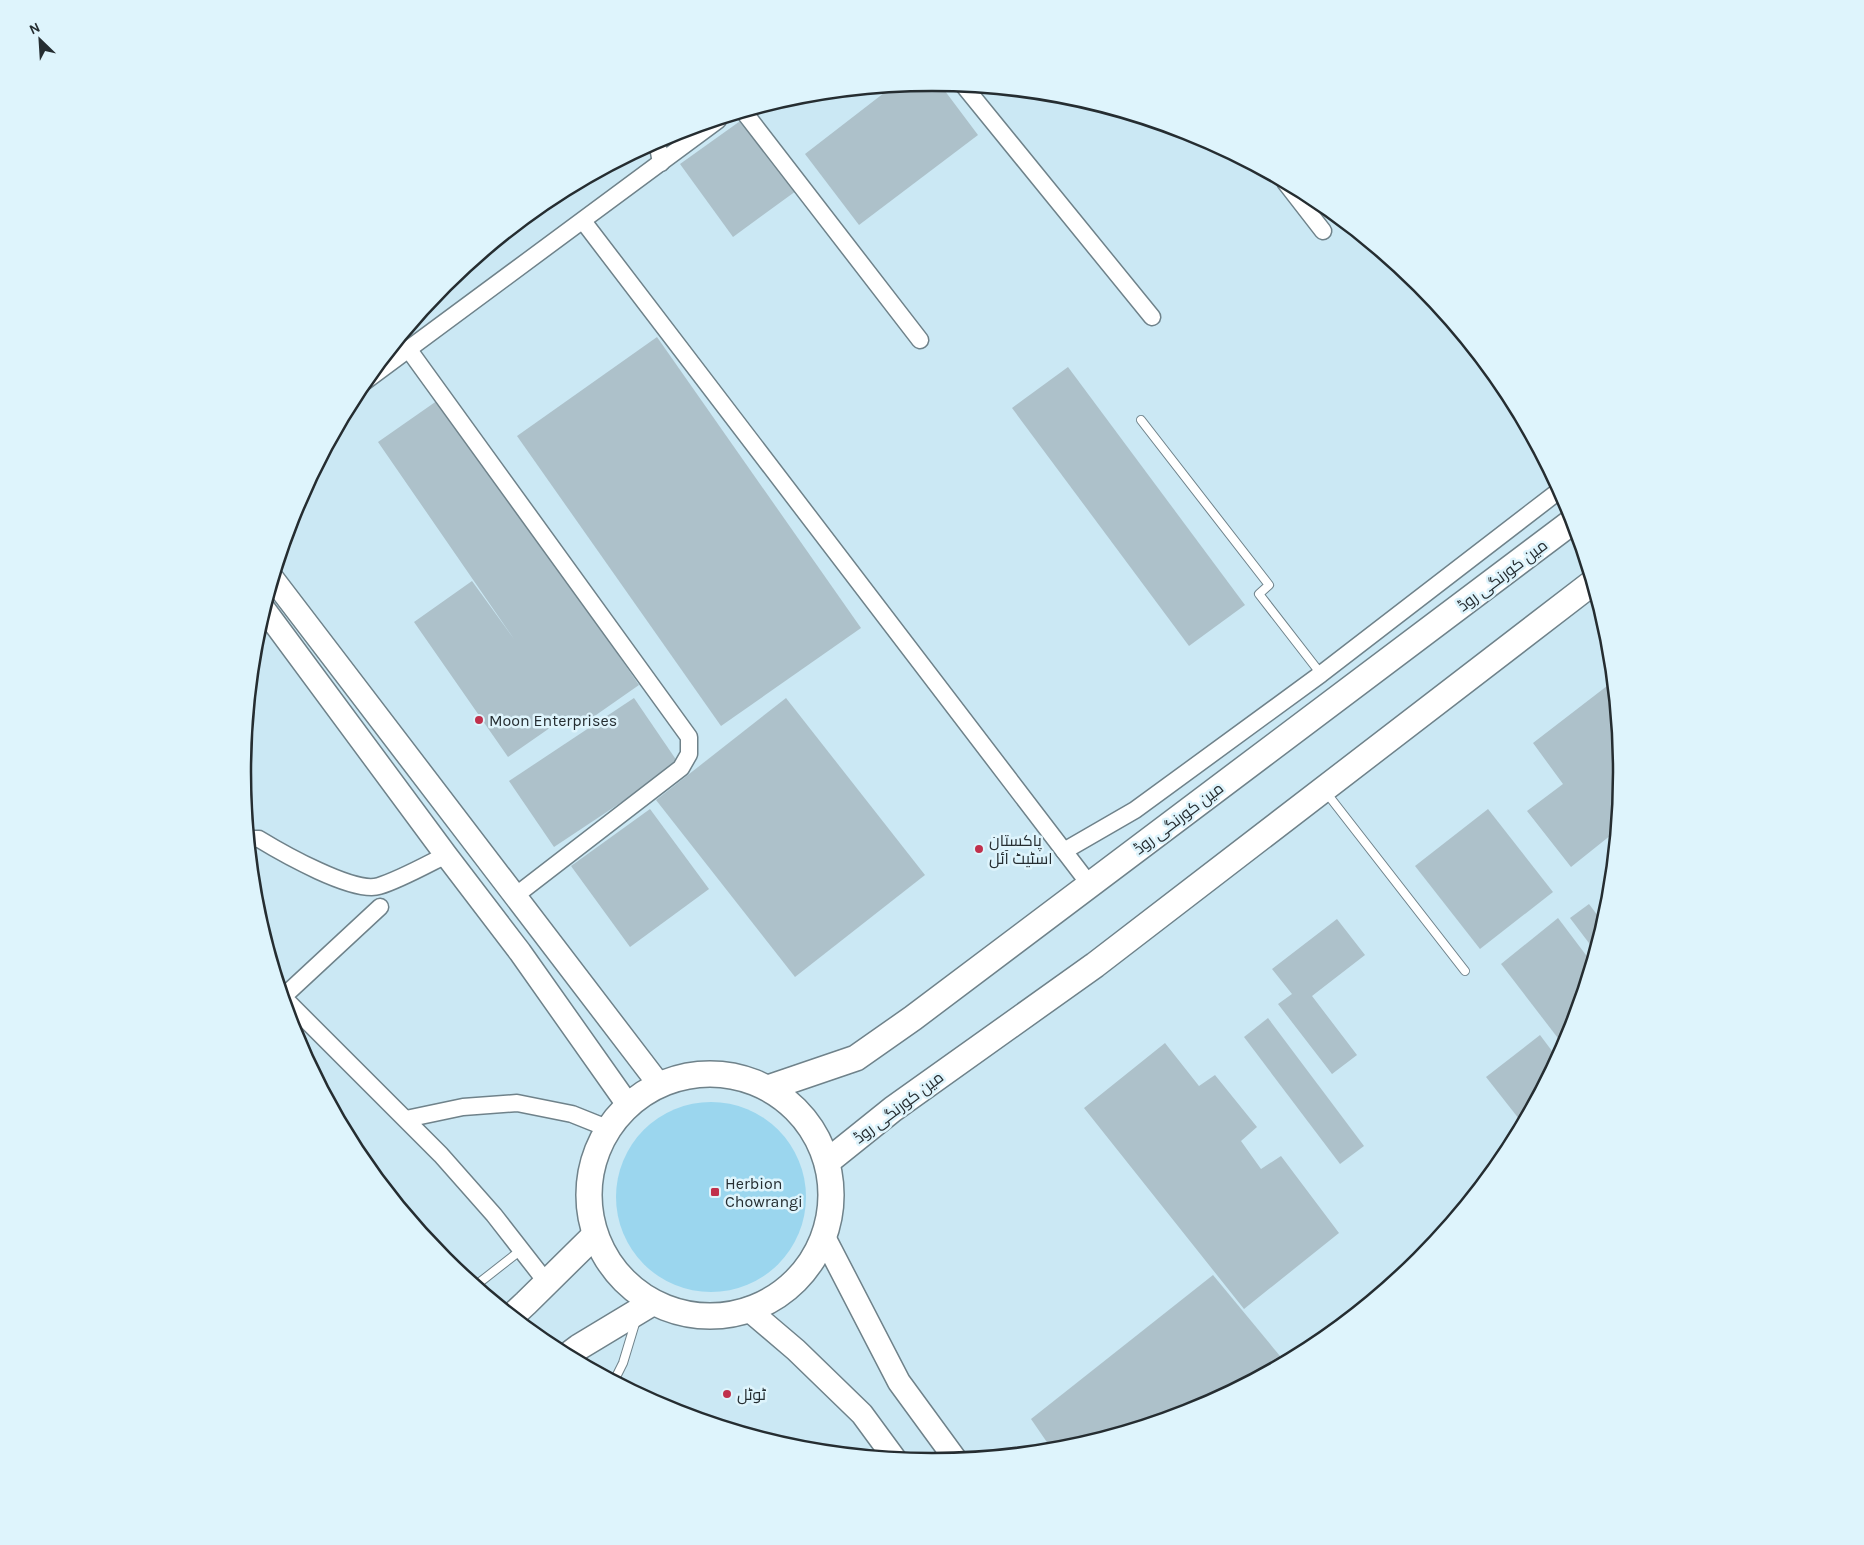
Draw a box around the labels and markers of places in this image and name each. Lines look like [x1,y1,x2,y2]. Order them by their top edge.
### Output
place label: Moon Enterprises [489,711,617,730]
marker: Moon Enterprises [473,714,485,726]
place label: پاکستان اسٹیٹ آئل [989,831,1053,869]
marker: پاکستان اسٹیٹ آئل [973,843,985,855]
place label: Herbion Chowrangi [725,1174,803,1211]
marker: Herbion Chowrangi [709,1186,721,1198]
place label: ٹوٹل [737,1385,767,1405]
marker: ٹوٹل [721,1388,733,1400]

